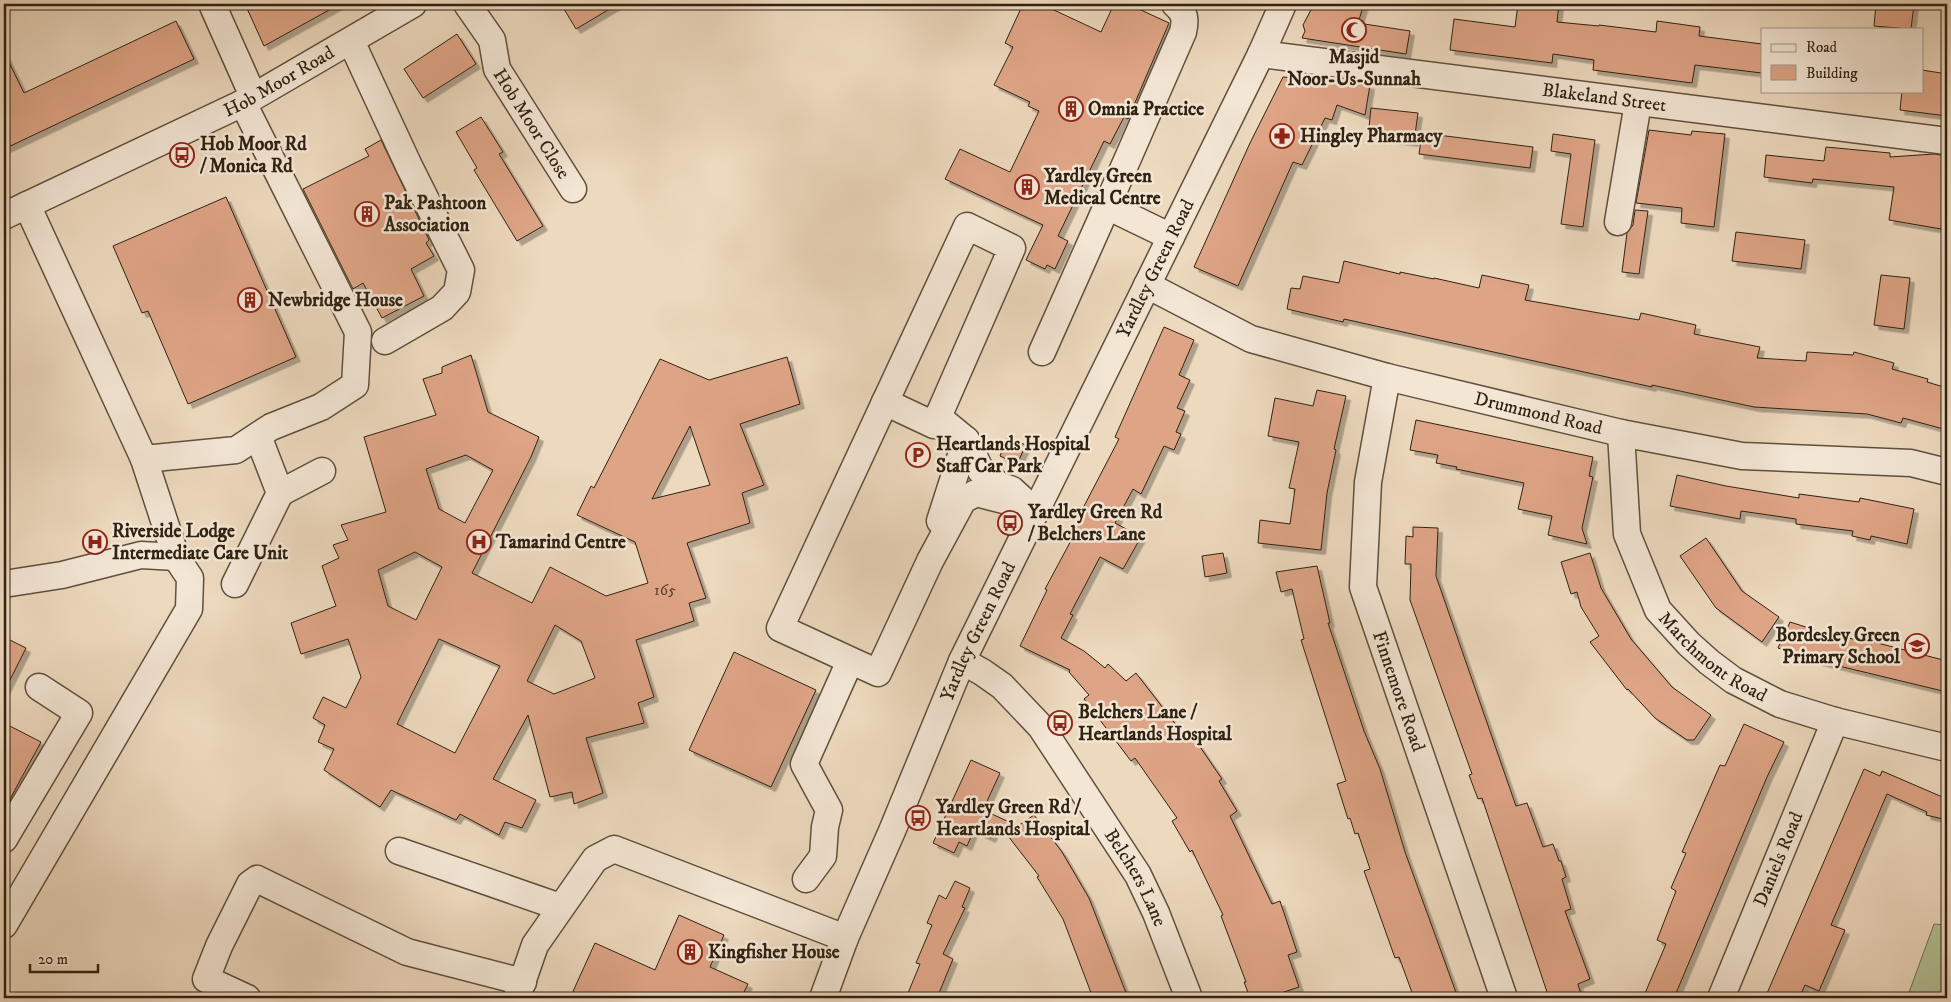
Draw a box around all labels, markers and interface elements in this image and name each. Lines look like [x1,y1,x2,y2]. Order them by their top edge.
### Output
mosque icon: Masjid Noor-Us-Sunnah [1341,17,1367,43]
legend [1761,28,1924,92]
text: Road [1806,38,1838,57]
street label: Hob Moor Road [220,41,339,122]
place label: Masjid Noor-Us-Sunnah [1287,46,1422,91]
street label: Hob Moor Close [488,64,575,183]
text: Building [1806,64,1858,83]
street label: Blakeland Street [1541,78,1668,117]
building icon: Omnia Practice [1058,96,1084,122]
place label: Omnia Practice [1088,98,1204,121]
pharmacy icon: Hingley Pharmacy [1269,123,1295,149]
place label: Hingley Pharmacy [1300,125,1443,148]
place label: Hob Moor Rd / Monica Rd [199,133,307,178]
bus stop icon: Hob Moor Rd / Monica Rd [169,142,195,168]
place label: Yardley Green Medical Centre [1043,165,1161,210]
building icon: Yardley Green Medical Centre [1014,174,1040,200]
place label: Pak Pashtoon Association [383,192,487,237]
street label: Yardley Green Road [1111,195,1199,342]
building icon: Pak Pashtoon Association [354,201,380,227]
building icon: Newbridge House [237,287,263,313]
place label: Newbridge House [268,289,403,312]
street label: Drummond Road [1472,387,1605,440]
place label: Heartlands Hospital Staff Car Park [936,433,1090,478]
parking icon: Heartlands Hospital Staff Car Park [905,442,931,468]
place label: Yardley Green Rd / Belchers Lane [1027,501,1163,546]
bus stop icon: Yardley Green Rd / Belchers Lane [997,510,1023,536]
place label: Riverside Lodge Intermediate Care Unit [112,520,289,565]
hospital icon: Riverside Lodge Intermediate Care Unit [82,529,108,555]
hospital icon: Tamarind Centre [466,529,492,555]
place label: Tamarind Centre [495,531,626,554]
street label: Yardley Green Road [935,558,1021,705]
house number: 165 [654,580,676,600]
street label: Marchmont Road [1654,607,1771,707]
place label: Bordesley Green Primary School [1775,624,1901,669]
street label: Finnemore Road [1367,628,1430,755]
school or university icon: Bordesley Green Primary School [1904,633,1930,659]
place label: Belchers Lane / Heartlands Hospital [1078,701,1232,746]
bus stop icon: Belchers Lane / Heartlands Hospital [1047,710,1073,736]
place label: Yardley Green Rd / Heartlands Hospital [935,796,1090,841]
bus stop icon: Yardley Green Rd / Heartlands Hospital [905,805,931,831]
street label: Daniels Road [1748,808,1808,910]
street label: Belchers Lane [1099,824,1172,930]
building icon: Kingfisher House [677,939,703,965]
place label: Kingfisher House [708,941,840,964]
scale bar [30,942,98,974]
text: 20 m [38,950,68,969]

